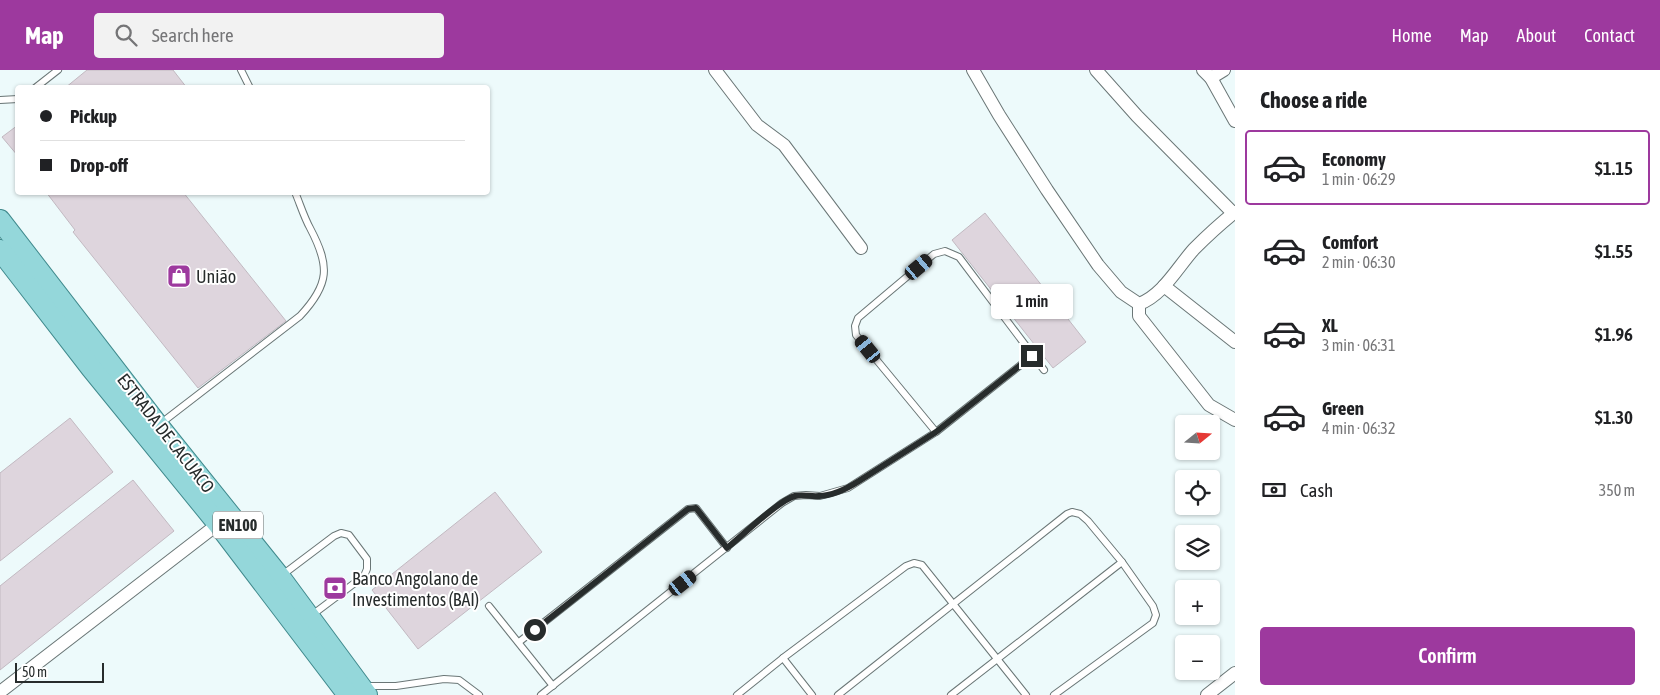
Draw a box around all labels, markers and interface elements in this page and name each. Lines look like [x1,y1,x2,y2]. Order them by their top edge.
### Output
search box [94,13,444,58]
icon: search [112,21,140,49]
text: Map [25,22,64,49]
text: Search here [152,24,234,46]
text: Home [1392,25,1432,46]
text: Map [1460,25,1489,46]
text: About [1517,25,1556,46]
text: Contact [1584,25,1635,46]
text: Choose a ride [1260,87,1367,113]
text: Pickup [70,105,117,127]
icon: car [1262,145,1307,190]
text: Economy [1322,148,1386,170]
text: Drop-off [70,154,128,176]
text: $1.15 [1595,157,1633,179]
text: 1 min · 06:29 [1322,170,1395,188]
icon: car [1262,228,1307,273]
text: Comfort [1322,231,1378,253]
text: $1.55 [1595,240,1633,262]
car [902,252,935,282]
text: 2 min · 06:30 [1322,253,1395,271]
shop icon: União [166,263,192,289]
place label: União [196,266,236,287]
callout: 1 min [991,284,1073,318]
text: 1 min [1016,292,1048,310]
icon: car [1262,311,1307,356]
text: XL [1322,314,1338,336]
text: $1.96 [1595,323,1633,345]
car [852,333,883,365]
text: 3 min · 06:31 [1322,336,1395,354]
route end [1021,345,1043,367]
street label: ESTRADA DE CACUACO [113,369,219,497]
icon: car [1262,394,1307,439]
text: Green [1322,397,1364,419]
text: $1.30 [1595,406,1633,428]
north arrow [1175,415,1220,460]
map controls [1175,415,1220,680]
text: 4 min · 06:32 [1322,419,1395,437]
button: locate [1175,470,1220,515]
icon: cash [1260,476,1288,504]
text: Cash [1300,479,1333,501]
text: 350 m [1599,481,1635,499]
road number: EN100 [213,512,263,538]
button: layers [1175,525,1220,570]
place label: Banco Angolano de Investimentos (BAI) [352,568,479,610]
car [666,568,699,598]
bank icon: Banco Angolano de Investimentos (BAI) [322,575,348,601]
button: + [1175,580,1220,625]
route start [524,619,546,641]
button: Confirm [1260,627,1635,685]
button: − [1175,635,1220,680]
scale bar [15,660,104,683]
text: 50 m [22,664,47,680]

